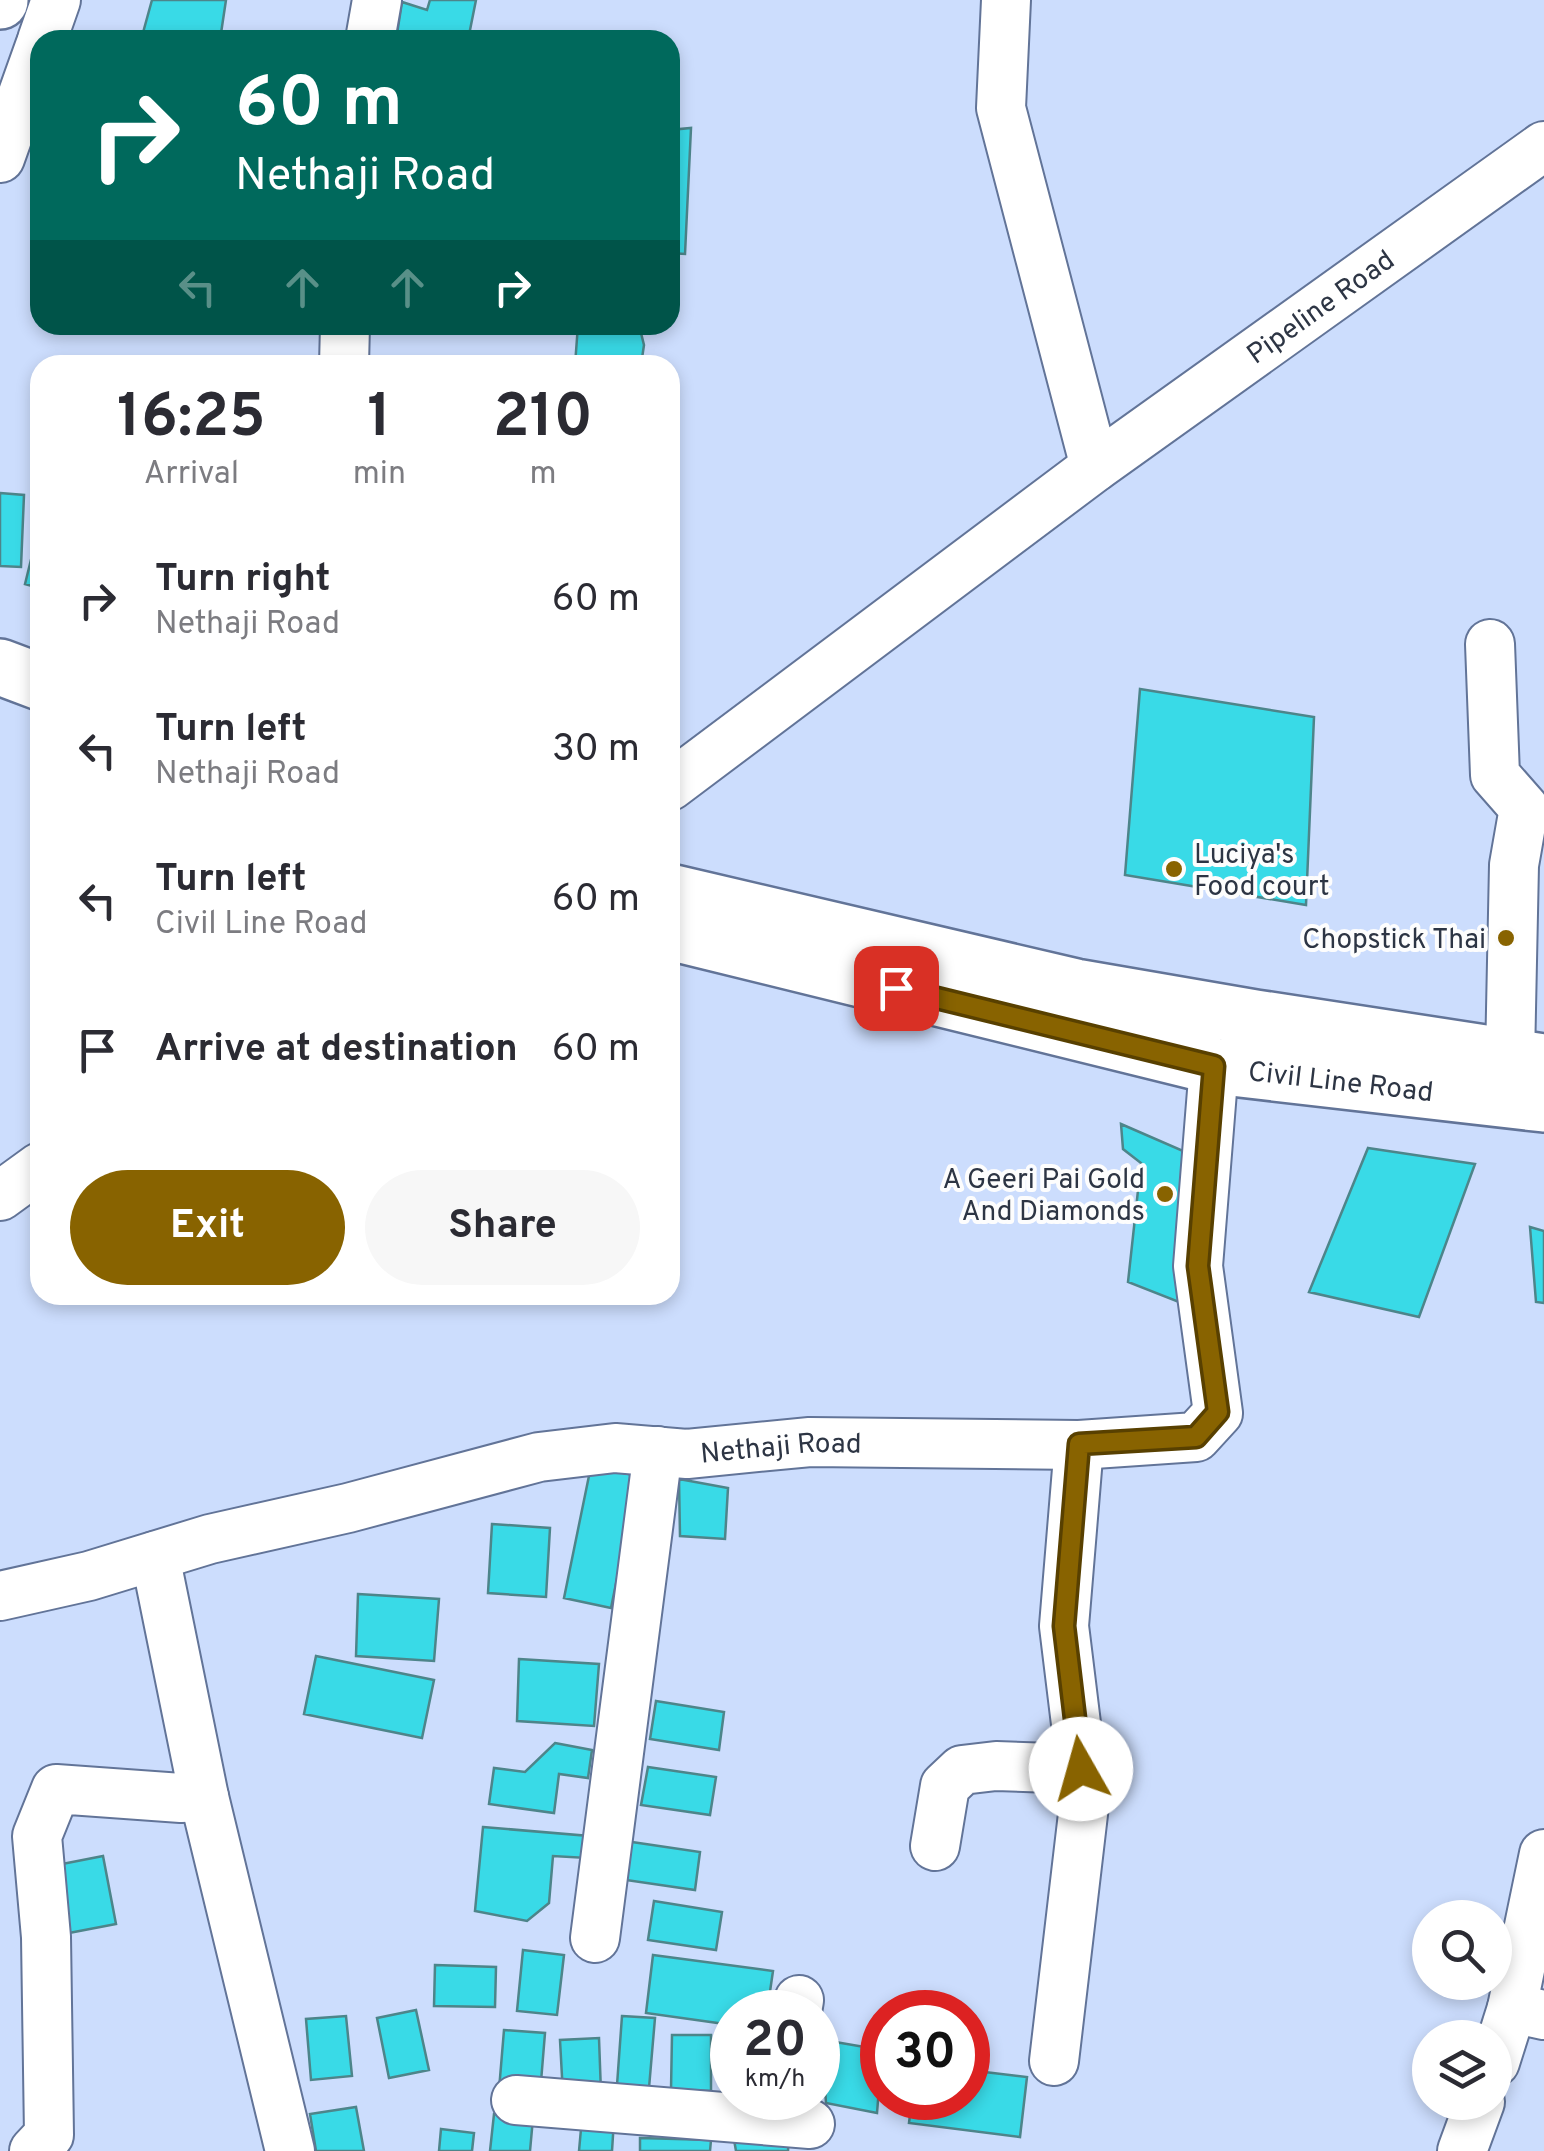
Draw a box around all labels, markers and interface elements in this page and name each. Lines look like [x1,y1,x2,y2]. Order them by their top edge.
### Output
text: 60 m [235,62,403,151]
icon: right [70,70,200,200]
text: Nethaji Road [235,149,495,206]
street label: Pipeline Road [1241,244,1403,374]
icon: left [170,260,225,315]
icon: ahead [275,260,330,315]
icon: ahead [380,260,435,315]
icon: right [485,260,540,315]
text: 16:25 [117,382,266,458]
text: 1 [367,382,391,458]
text: 210 [493,382,593,458]
text: Arrival [144,455,239,495]
text: min [353,455,406,495]
text: m [529,455,557,495]
text: Turn right [155,556,330,605]
icon: right [70,573,125,628]
text: 60 m [552,576,640,625]
text: Nethaji Road [155,605,340,645]
text: Turn left [155,706,307,755]
icon: left [70,723,125,778]
text: 30 m [552,726,640,775]
text: Nethaji Road [155,755,340,795]
place label: Luciya's Food court [1194,838,1330,906]
text: Turn left [155,856,307,905]
marker: Luciya's Food court [1163,858,1185,880]
icon: left [70,873,125,928]
text: 60 m [552,876,640,925]
text: Civil Line Road [155,905,368,945]
place label: Chopstick Thai [1302,923,1486,959]
marker: Chopstick Thai [1495,927,1517,949]
pin [854,946,939,1031]
icon: arrive [869,961,924,1016]
icon: arrive [70,1023,125,1078]
text: Arrive at destination [155,1026,518,1075]
text: 60 m [552,1026,640,1075]
street label: Civil Line Road [1246,1055,1435,1112]
place label: A Geeri Pai Gold And Diamonds [942,1163,1145,1231]
button: Exit [70,1170,345,1285]
button: Share [365,1170,640,1285]
marker: A Geeri Pai Gold And Diamonds [1154,1183,1176,1205]
street label: Nethaji Road [699,1427,862,1474]
position arrow [1029,1717,1133,1821]
map controls [1412,1900,1512,2120]
button: search [1412,1900,1512,2000]
speed limit sign: 30 [860,1990,990,2120]
text: 20 [743,2011,807,2074]
button: layers [1412,2020,1512,2120]
text: km/h [745,2064,805,2096]

